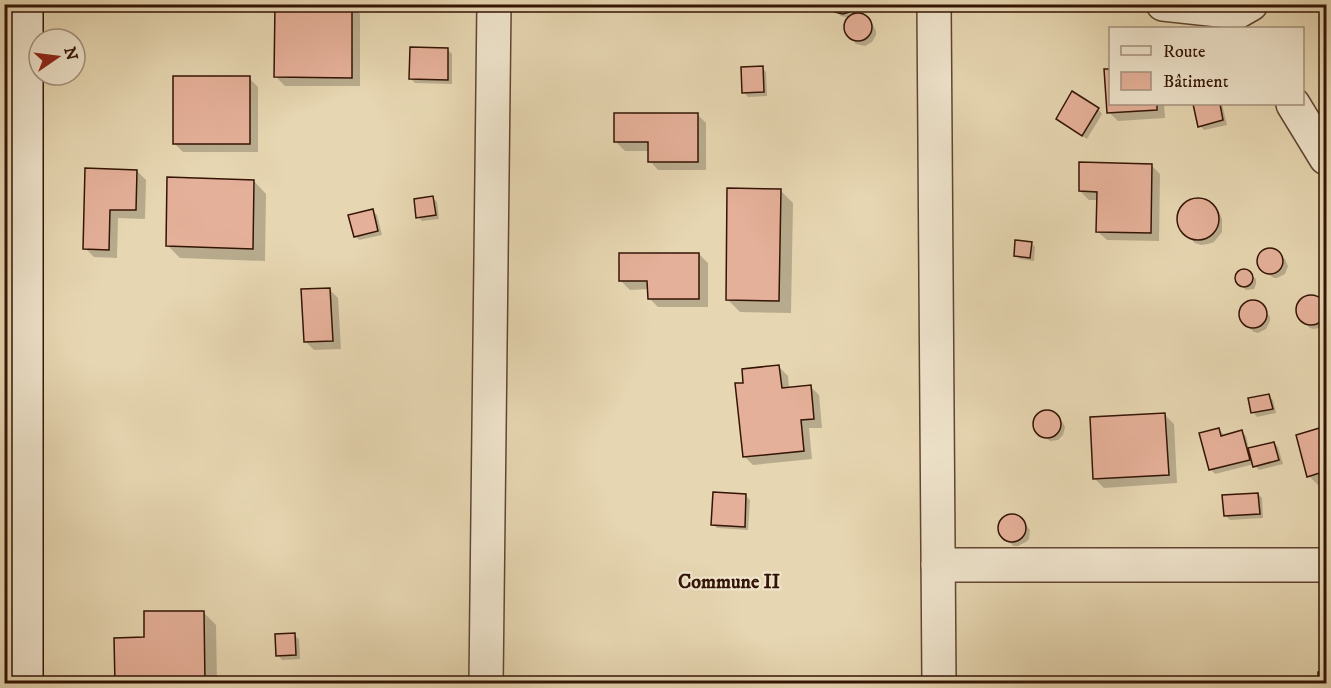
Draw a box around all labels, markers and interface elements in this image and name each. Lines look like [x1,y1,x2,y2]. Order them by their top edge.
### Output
north arrow [27,27,87,87]
legend [1109,27,1304,105]
text: Route [1163,41,1206,63]
text: N [59,45,82,62]
text: Bâtiment [1163,71,1229,93]
district label: Commune II [678,570,780,595]

